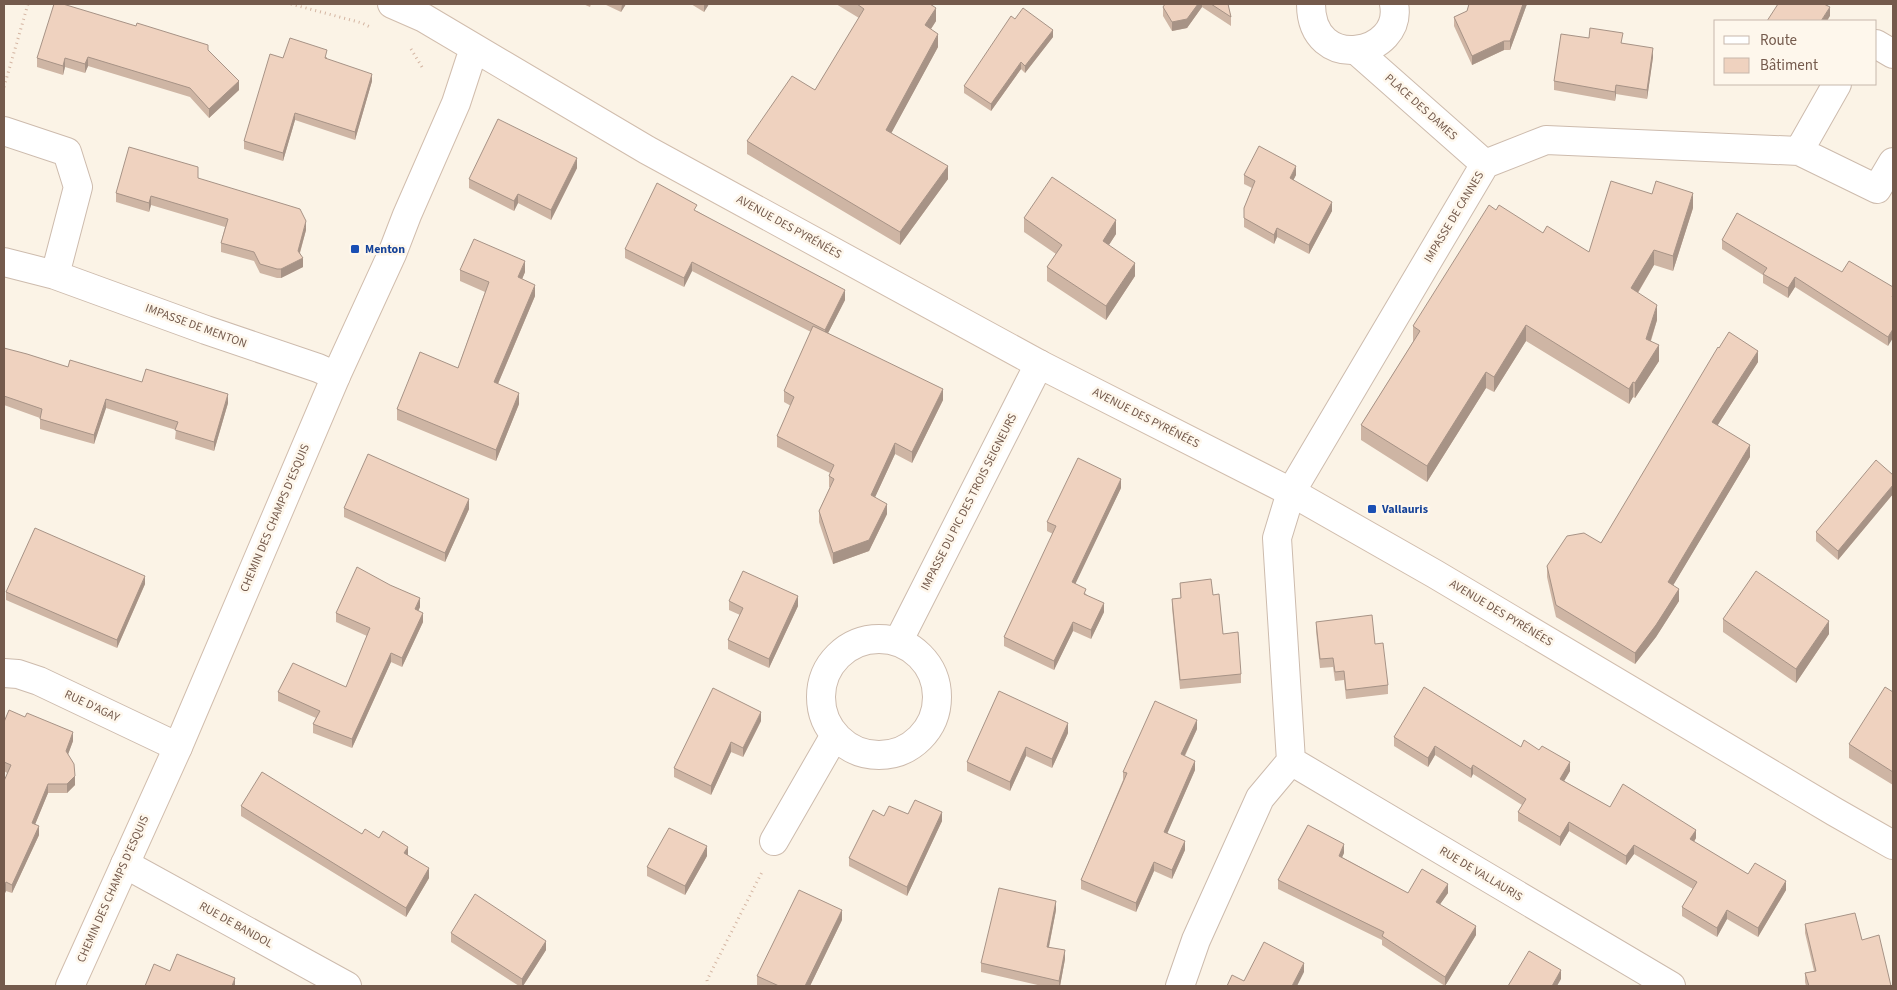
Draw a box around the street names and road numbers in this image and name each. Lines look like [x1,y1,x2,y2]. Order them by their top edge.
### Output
street label: PLACE DES DAMES [1381,70,1461,144]
street label: IMPASSE DE CANNES [1420,168,1488,266]
street label: AVENUE DES PYRÉNÉES [733,191,845,263]
street label: IMPASSE DE MENTON [143,300,249,352]
street label: AVENUE DES PYRÉNÉES [1090,384,1202,452]
street label: IMPASSE DU PIC DES TROIS SEIGNEURS [917,411,1021,593]
street label: CHEMIN DES CHAMPS D'ESQUIS [236,441,314,595]
street label: AVENUE DES PYRÉNÉES [1446,575,1556,651]
street label: RUE D'AGAY [62,686,123,726]
street label: CHEMIN DES CHAMPS D'ESQUIS [73,813,153,965]
street label: RUE DE VALLAURIS [1436,842,1526,906]
street label: RUE DE BANDOL [196,898,276,952]

